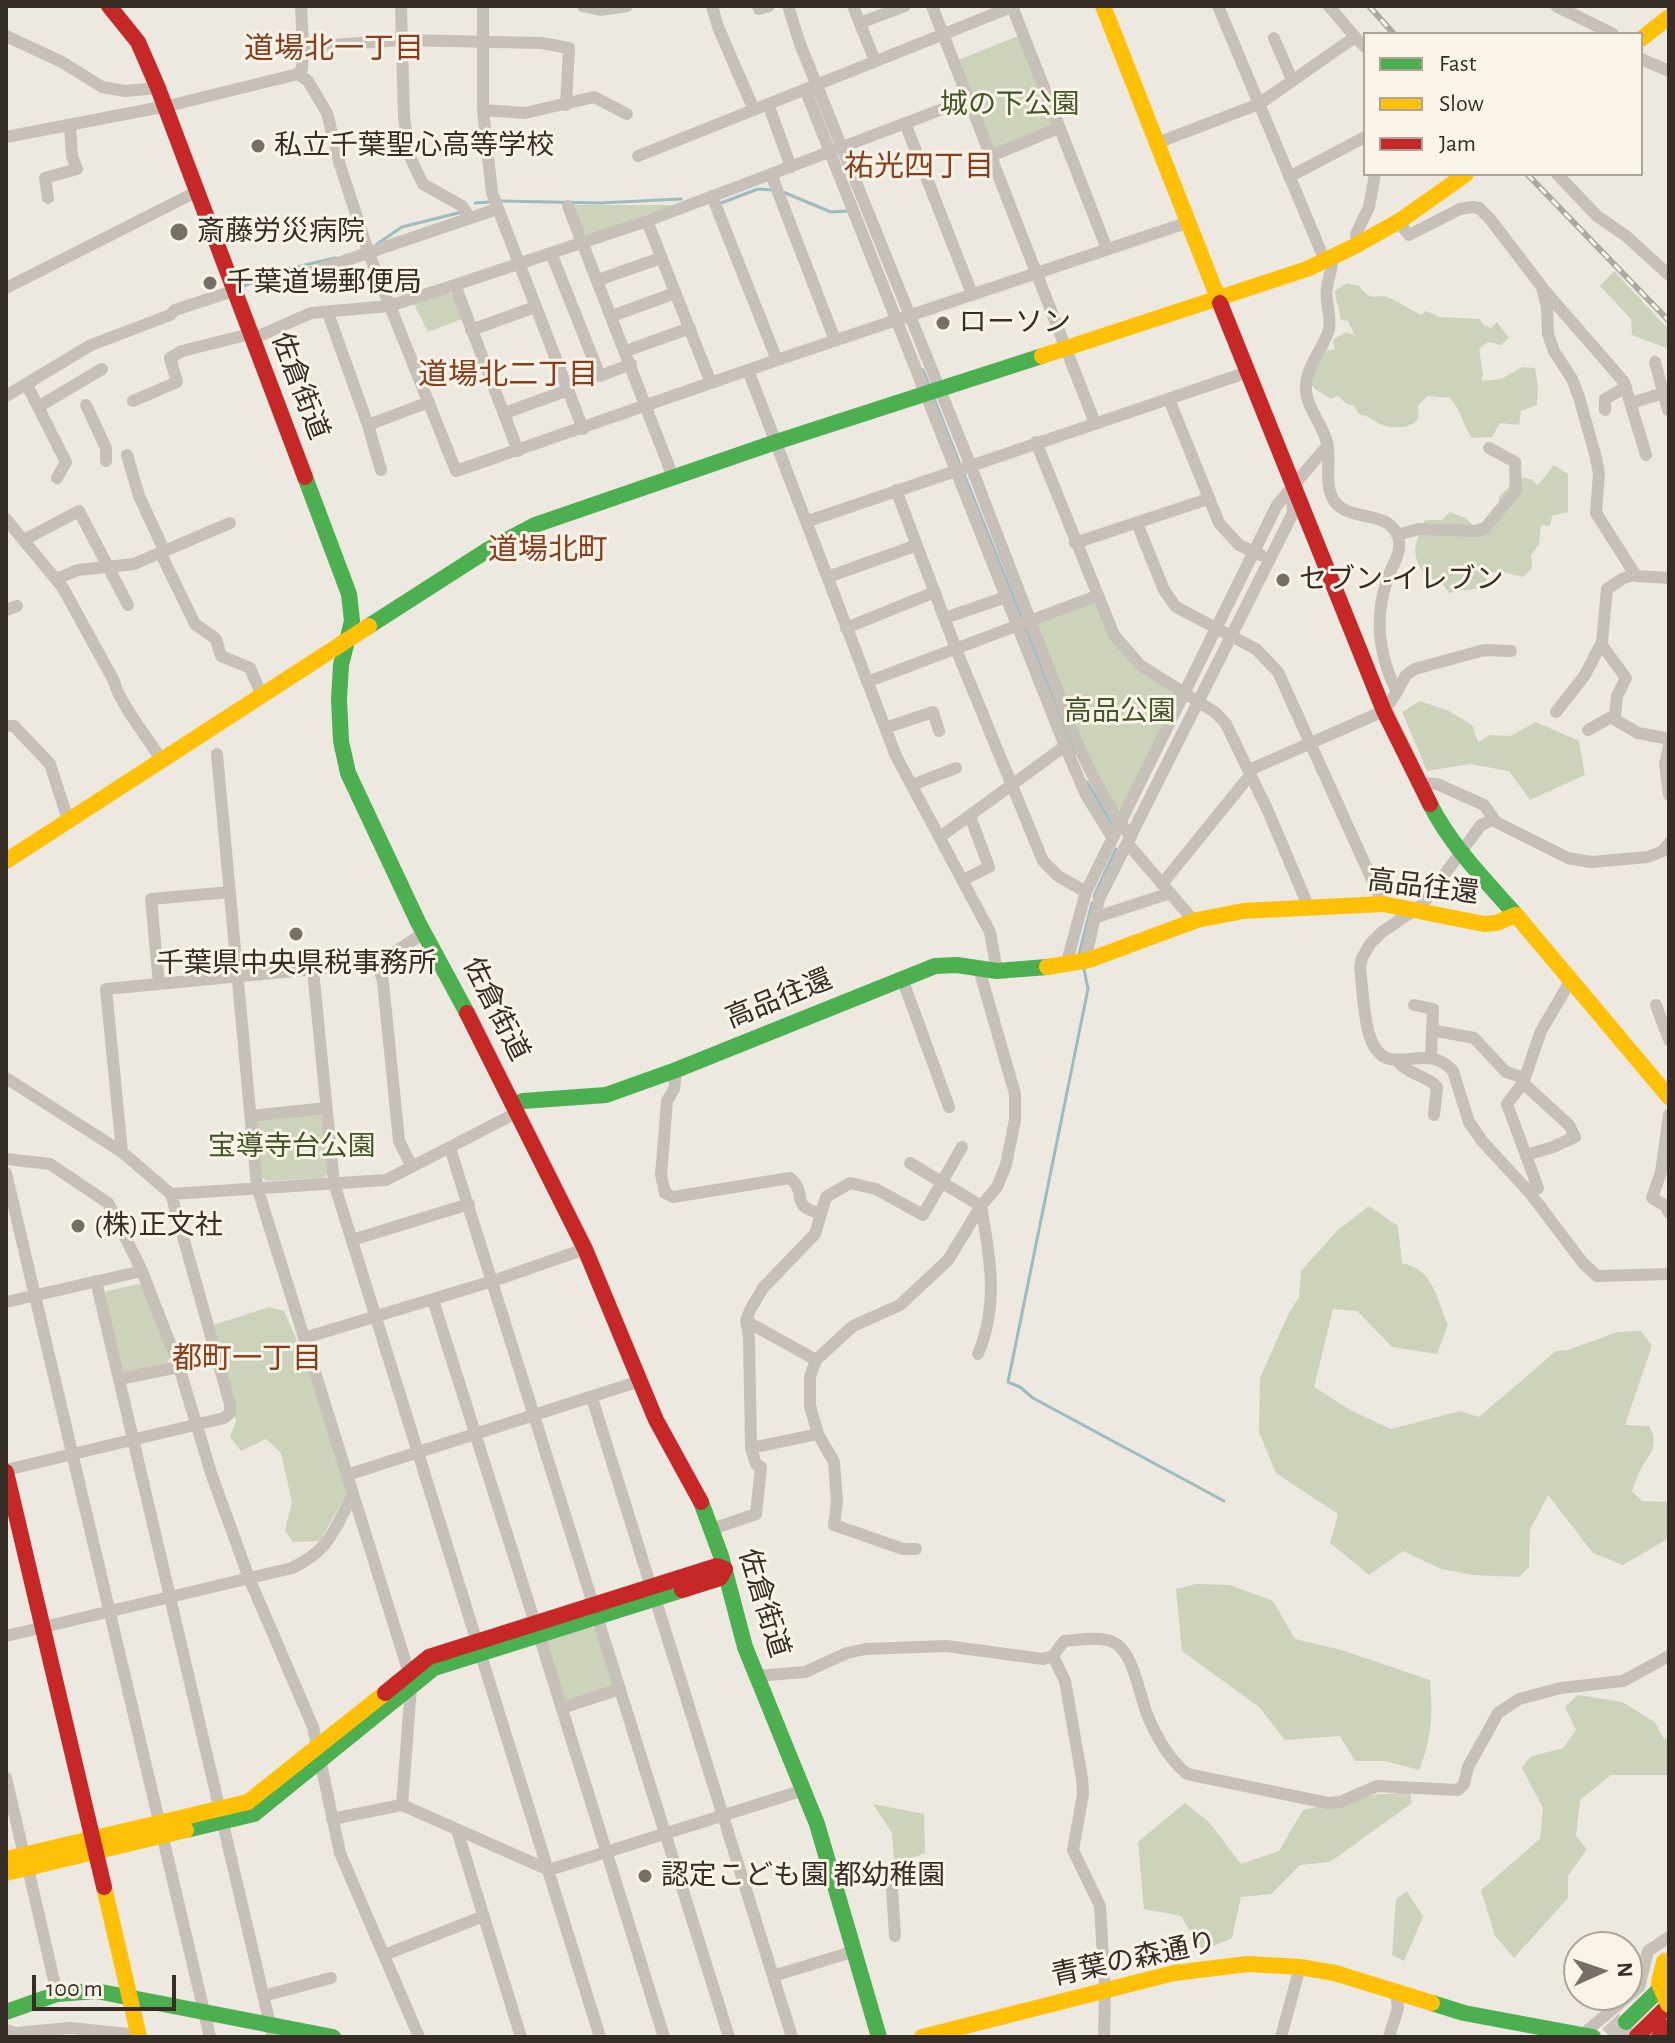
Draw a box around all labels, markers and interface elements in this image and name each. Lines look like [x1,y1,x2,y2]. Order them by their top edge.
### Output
district label: 道場北一丁目 [244,31,424,67]
legend [1363,32,1643,176]
text: Fast [1439,52,1476,76]
park label: 城の下公園 [940,88,1080,122]
text: Slow [1439,92,1484,116]
place label: 私立千葉聖心高等学校 [274,129,554,163]
text: Jam [1439,132,1476,156]
marker: 私立千葉聖心高等学校 [249,137,267,155]
district label: 祐光四丁目 [844,149,994,185]
place label: 斎藤労災病院 [197,215,365,249]
marker: 斎藤労災病院 [168,221,190,243]
place label: 千葉道場郵便局 [226,266,422,300]
marker: 千葉道場郵便局 [201,274,219,292]
place label: ローソン [959,306,1071,340]
marker: ローソン [934,314,952,332]
street label: 佐倉街道 [264,328,336,444]
district label: 道場北二丁目 [418,357,598,393]
district label: 道場北町 [488,532,608,568]
place label: セブン-イレブン [1299,563,1504,597]
marker: セブン-イレブン [1274,571,1292,589]
park label: 高品公園 [1064,695,1176,729]
street label: 高品往還 [1365,864,1481,910]
marker: 千葉県中央県税事務所 [287,925,305,943]
place label: 千葉県中央県税事務所 [156,947,436,981]
street label: 佐倉街道 [456,951,536,1067]
street label: 高品往還 [721,962,837,1036]
park label: 宝導寺台公園 [208,1130,376,1164]
place label: (株)正文社 [94,1209,223,1243]
marker: (株)正文社 [69,1217,87,1235]
district label: 都町一丁目 [172,1341,322,1377]
street label: 佐倉街道 [732,1545,796,1661]
place label: 認定こども園 都幼稚園 [661,1859,946,1893]
marker: 認定こども園 都幼稚園 [636,1867,654,1885]
street label: 青葉の森通り [1048,1925,1220,1993]
north arrow [1563,1931,1643,2011]
scale bar [36,1959,180,2009]
text: N [1614,1962,1636,1978]
text: 100 m [46,1977,103,2001]

